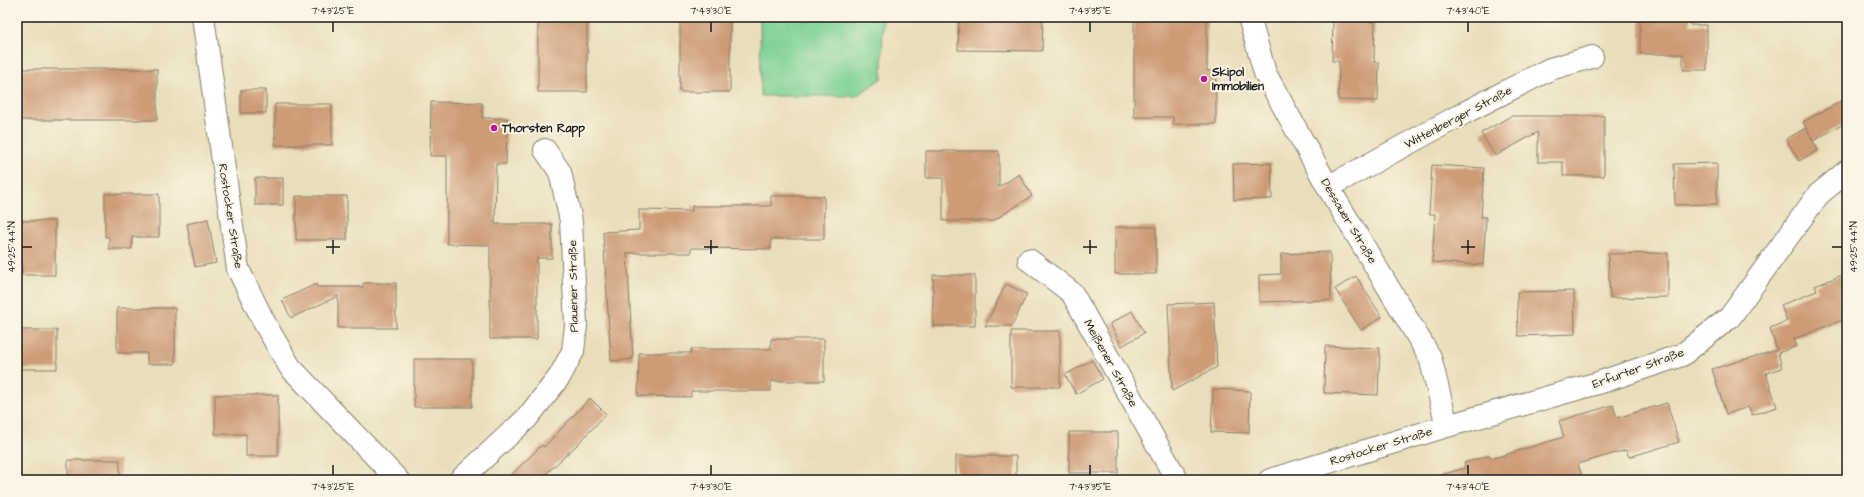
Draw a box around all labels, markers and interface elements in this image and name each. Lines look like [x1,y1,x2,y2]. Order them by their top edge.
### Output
text: 7°43'25"E [312,4,355,18]
text: 7°43'30"E [690,4,732,18]
text: 7°43'35"E [1069,4,1111,18]
text: 7°43'40"E [1446,4,1490,18]
place label: Skipol Immobilien [1211,64,1264,95]
marker: Skipol Immobilien [1199,74,1209,84]
street label: Wittenberger Straße [1401,82,1516,154]
place label: Thorsten Rapp [501,120,585,138]
marker: Thorsten Rapp [489,123,499,133]
street label: Rostocker Straße [214,162,247,270]
street label: Dessauer Straße [1316,175,1381,268]
text: 49°25'44"N [5,221,19,273]
text: 49°25'44"N [1847,221,1861,273]
street label: Plauener Straße [564,239,583,332]
street label: Meißener Straße [1079,316,1142,410]
street label: Erfurter Straße [1590,344,1687,393]
street label: Rostocker Straße [1328,423,1435,470]
text: 7°43'25"E [312,480,355,494]
text: 7°43'30"E [690,480,732,494]
text: 7°43'35"E [1069,480,1111,494]
text: 7°43'40"E [1446,480,1490,494]

